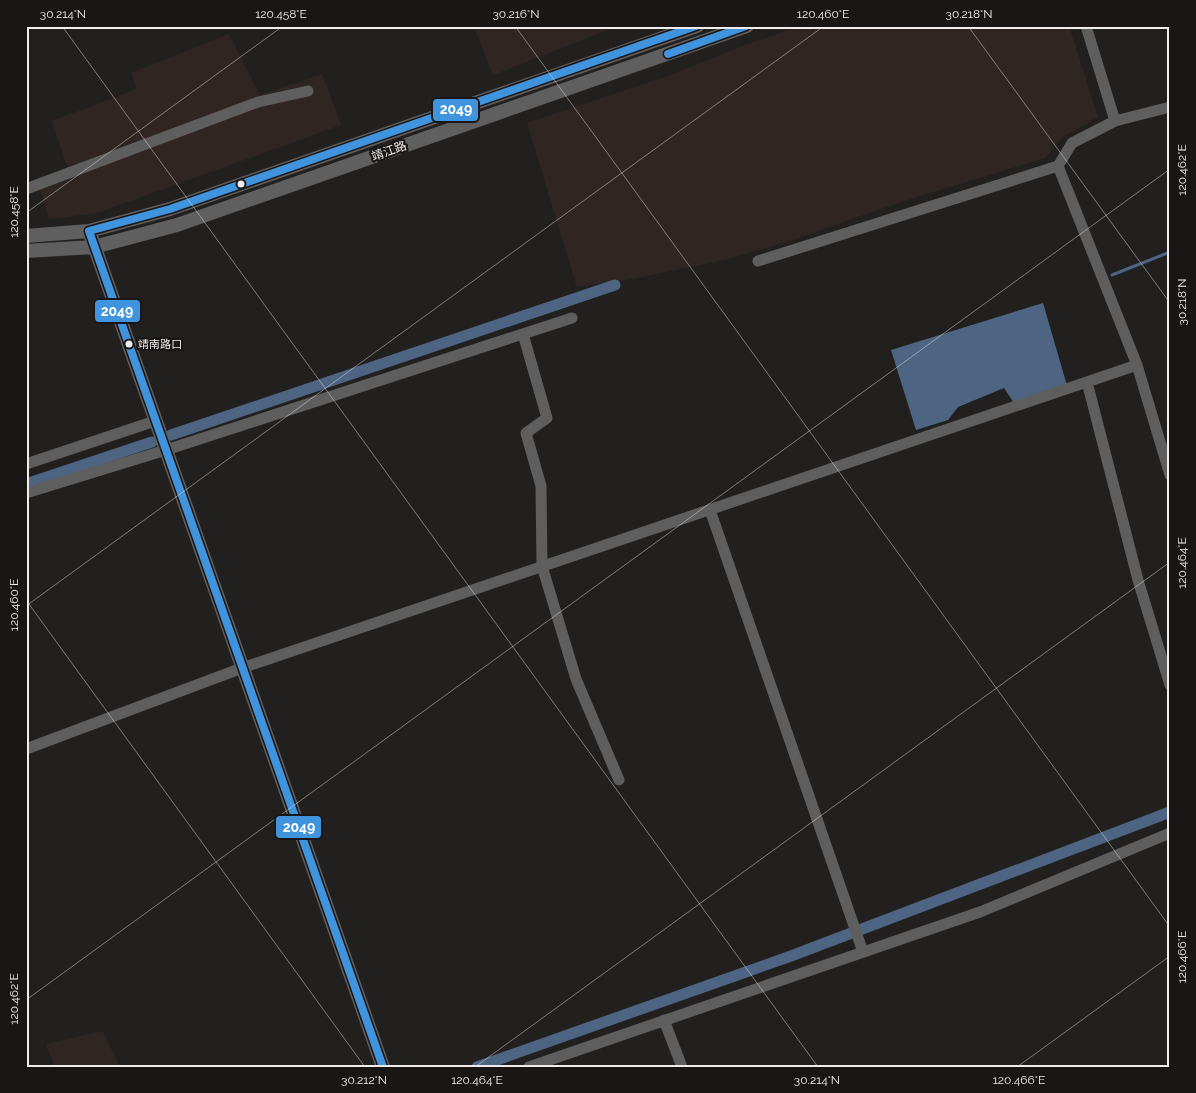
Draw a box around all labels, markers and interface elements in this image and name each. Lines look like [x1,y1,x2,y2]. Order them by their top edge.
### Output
text: 30.214°N [40,7,86,21]
text: 120.458°E [255,7,307,21]
text: 30.216°N [492,7,540,21]
text: 120.460°E [797,7,849,21]
text: 30.218°N [946,7,992,21]
line badge: 2049 [432,98,479,122]
text: 2049 [440,101,472,117]
street label: 靖江路 [370,139,408,163]
text: 120.462°E [1175,144,1189,196]
unlabelled marker [236,179,246,189]
text: 120.458°E [7,186,21,238]
text: 30.218°N [1175,279,1189,325]
line badge: 2049 [94,299,141,323]
text: 2049 [101,303,133,319]
place label: 靖南路口 [138,338,182,351]
marker: 靖南路口 [124,339,134,349]
text: 120.464°E [1175,537,1189,589]
text: 120.460°E [7,579,21,631]
line badge: 2049 [275,815,322,839]
text: 2049 [283,819,315,835]
text: 120.466°E [1175,931,1189,983]
text: 120.462°E [7,973,21,1025]
text: 30.212°N [341,1073,387,1087]
text: 120.464°E [451,1073,503,1087]
text: 30.214°N [794,1073,840,1087]
text: 120.466°E [993,1073,1045,1087]

